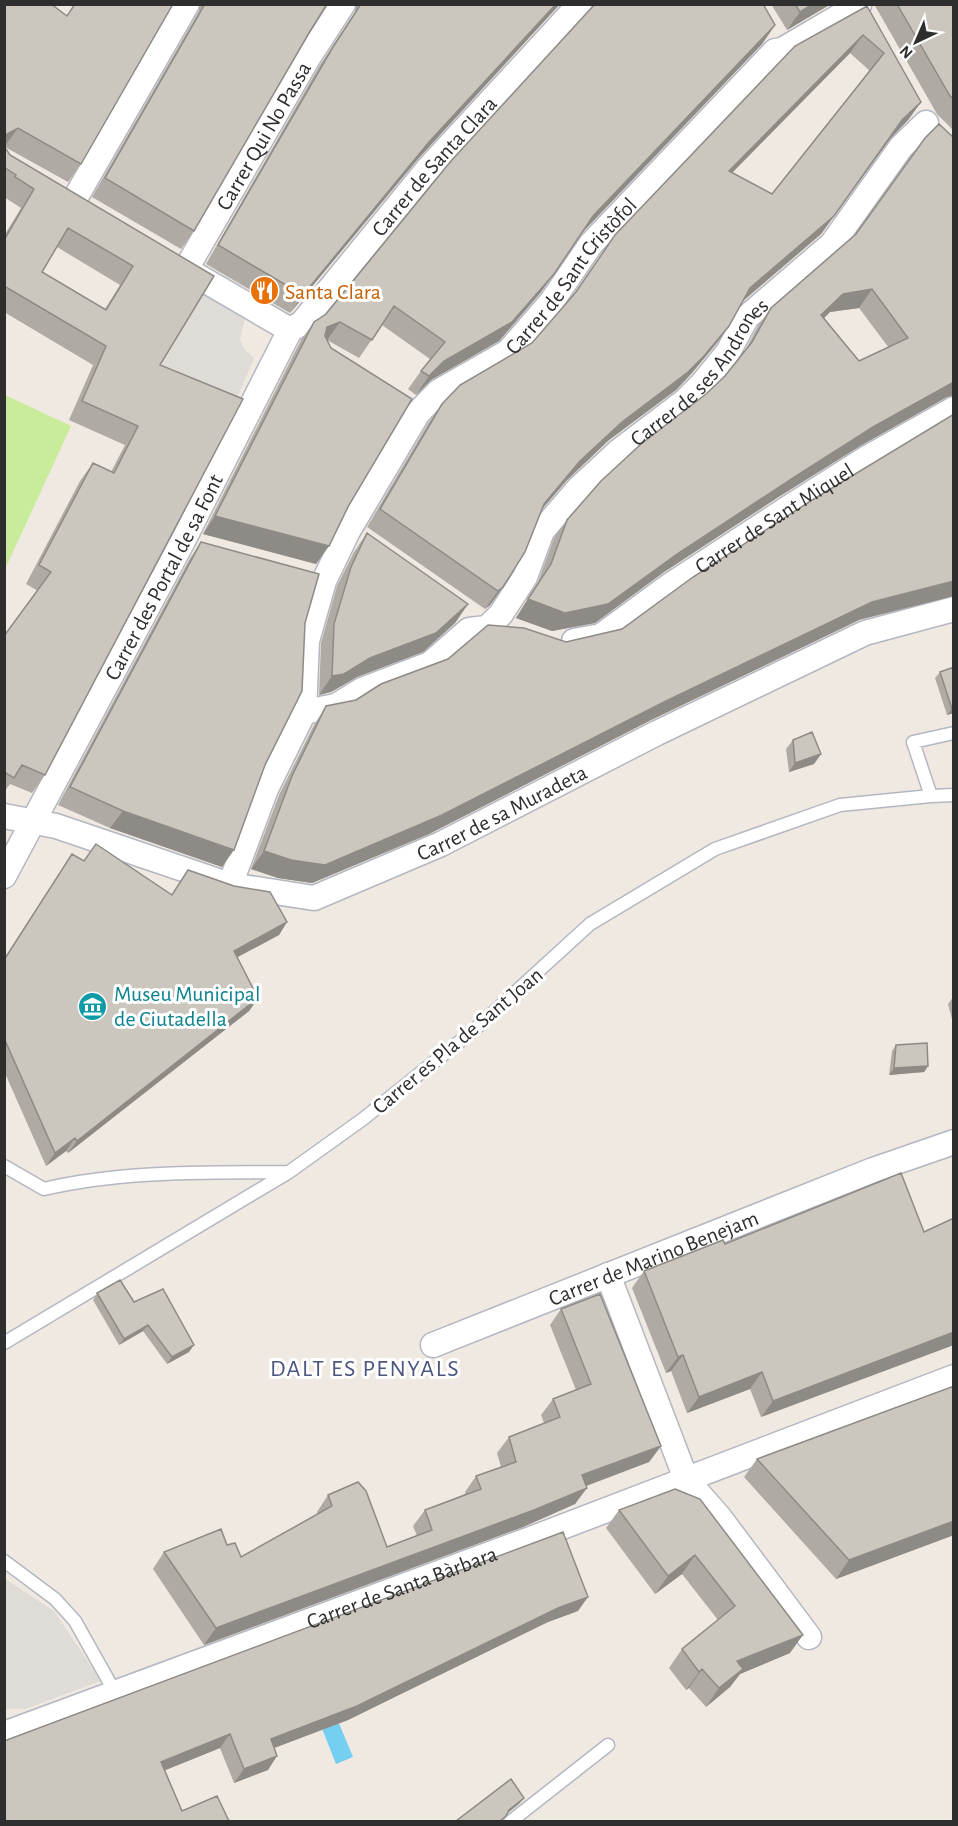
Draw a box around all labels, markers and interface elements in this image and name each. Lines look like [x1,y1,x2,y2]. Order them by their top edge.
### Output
north arrow [886,12,946,72]
text: N [897,42,916,62]
street label: Carrer Qui No Passa [213,58,315,214]
street label: Carrer de Santa Clara [368,92,501,241]
street label: Carrer de Sant Cristòfol [501,194,641,359]
restaurant icon: Santa Clara [248,275,280,307]
place label: Santa Clara [285,281,381,303]
street label: Carrer de ses Andrones [626,294,773,450]
street label: Carrer de Sant Miquel [691,459,858,578]
street label: Carrer des Portal de sa Font [101,471,227,684]
street label: Carrer de sa Muradeta [414,761,591,865]
street label: Carrer es Pla de Sant Joan [368,963,547,1118]
place label: Museu Municipal de Ciutadella [114,983,260,1030]
museum icon: Museu Municipal de Ciutadella [77,990,109,1022]
street label: Carrer de Marino Benejam [546,1207,762,1310]
district label: DALT ES PENYALS [270,1357,460,1381]
street label: Carrer de Santa Bàrbara [304,1543,500,1633]

